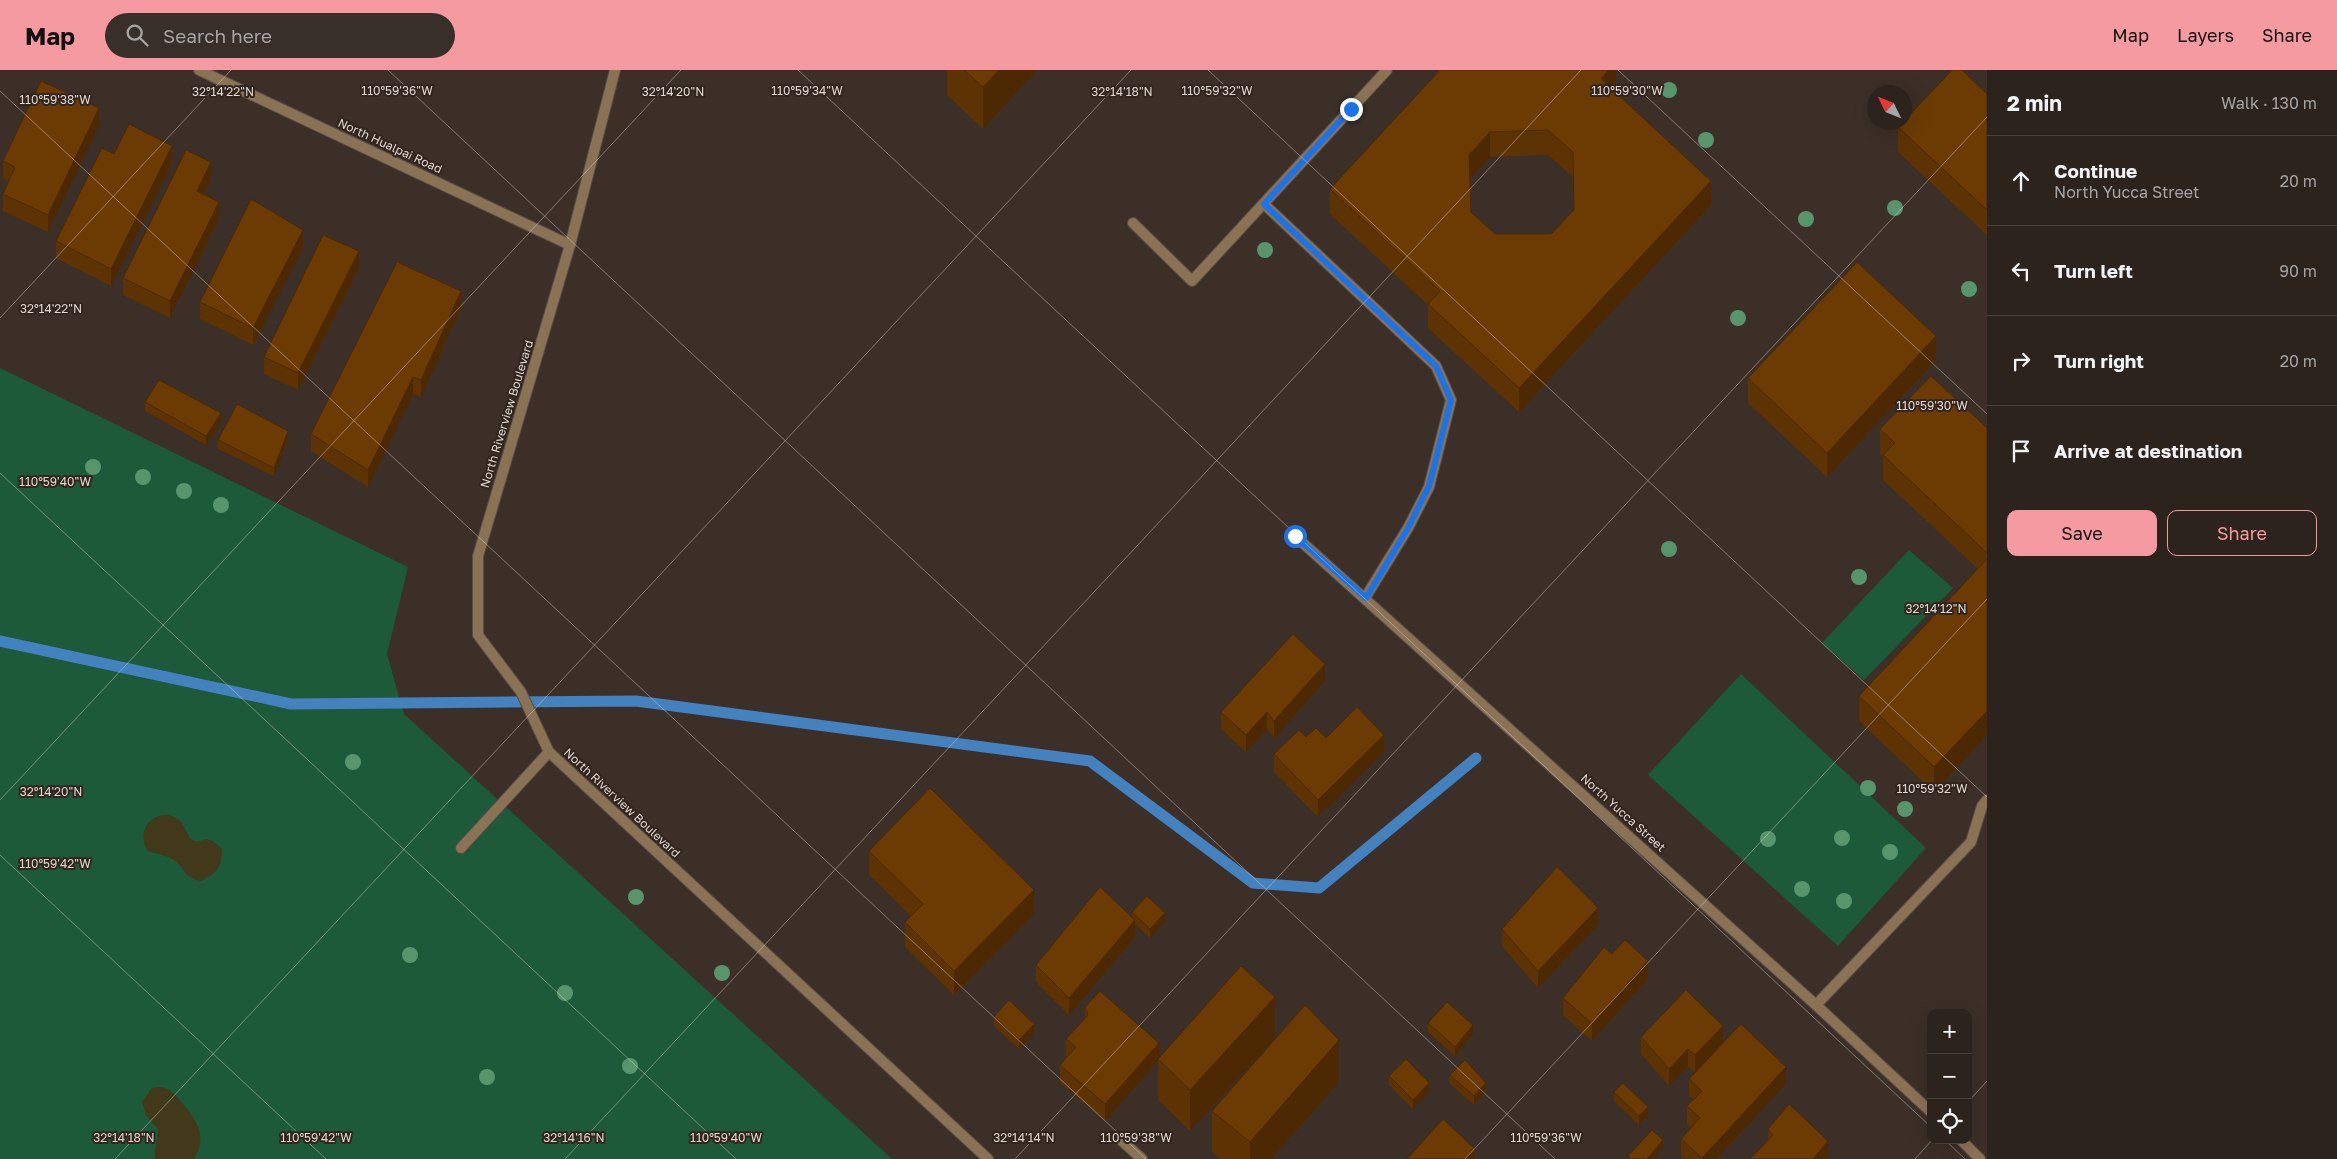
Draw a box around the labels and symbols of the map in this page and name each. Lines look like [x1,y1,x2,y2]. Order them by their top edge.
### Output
text: 110°59'36"W [361,83,433,98]
text: 110°59'34"W [771,83,843,98]
text: 110°59'32"W [1181,83,1253,98]
text: 110°59'30"W [1591,83,1663,98]
text: 32°14'22"N [192,84,254,99]
text: 32°14'20"N [642,84,704,99]
text: 32°14'18"N [1091,84,1153,99]
north arrow [1867,85,1912,130]
text: 110°59'38"W [19,92,91,107]
route end [1340,98,1363,121]
street label: North Hualpai Road [336,115,445,176]
text: 32°14'22"N [20,301,82,316]
street label: North Riverview Boulevard [477,338,536,490]
text: 110°59'30"W [1896,398,1968,413]
text: 110°59'40"W [19,474,91,489]
route start [1284,525,1307,548]
text: 32°14'12"N [1905,601,1967,616]
street label: North Riverview Boulevard [561,745,684,861]
street label: North Yucca Street [1578,771,1669,855]
text: 110°59'32"W [1896,781,1968,796]
text: 32°14'20"N [20,784,82,799]
text: 110°59'42"W [19,856,91,871]
text: 32°14'18"N [93,1130,155,1145]
text: 110°59'42"W [280,1130,352,1145]
text: 32°14'16"N [543,1130,605,1145]
text: 110°59'40"W [690,1130,762,1145]
text: 32°14'14"N [993,1130,1055,1145]
text: 110°59'38"W [1100,1130,1172,1145]
text: 110°59'36"W [1510,1130,1582,1145]

